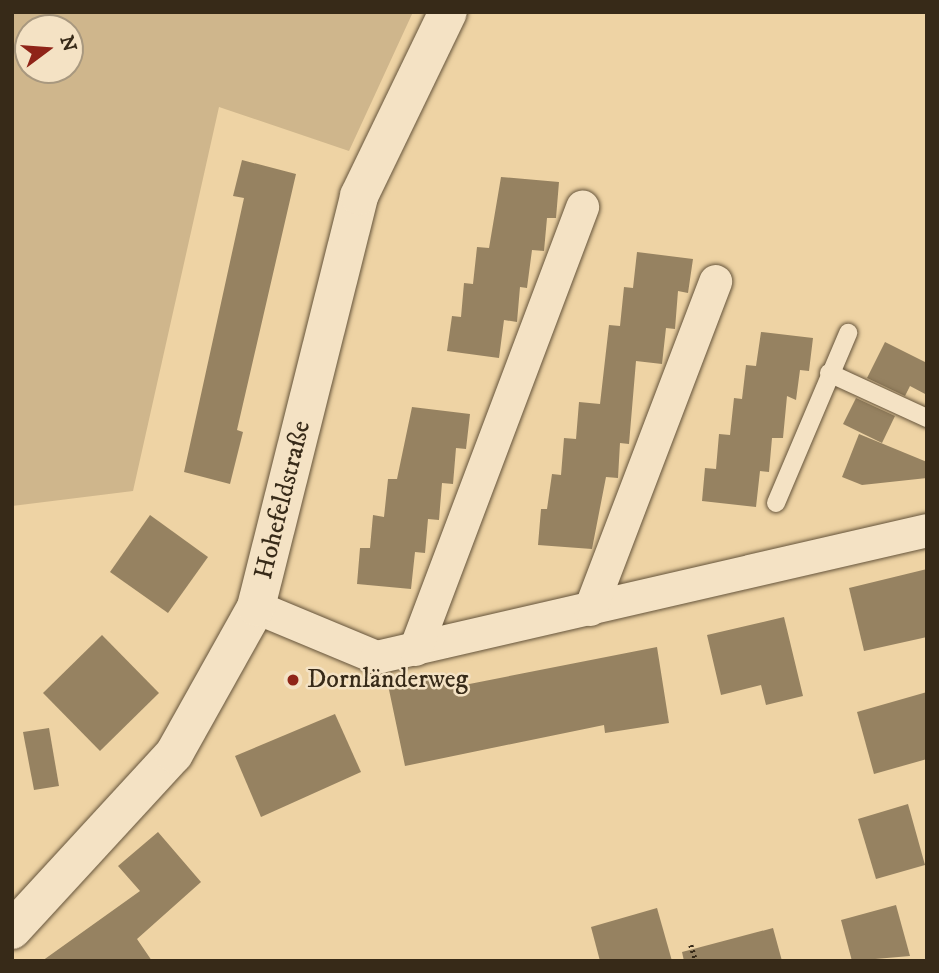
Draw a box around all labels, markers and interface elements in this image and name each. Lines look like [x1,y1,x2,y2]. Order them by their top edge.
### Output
north arrow [14,14,84,84]
text: N [55,33,81,54]
street label: Hohefeldstraße [248,418,318,582]
place label: Dornländerweg [307,664,468,696]
marker: Dornländerweg [285,672,301,688]

